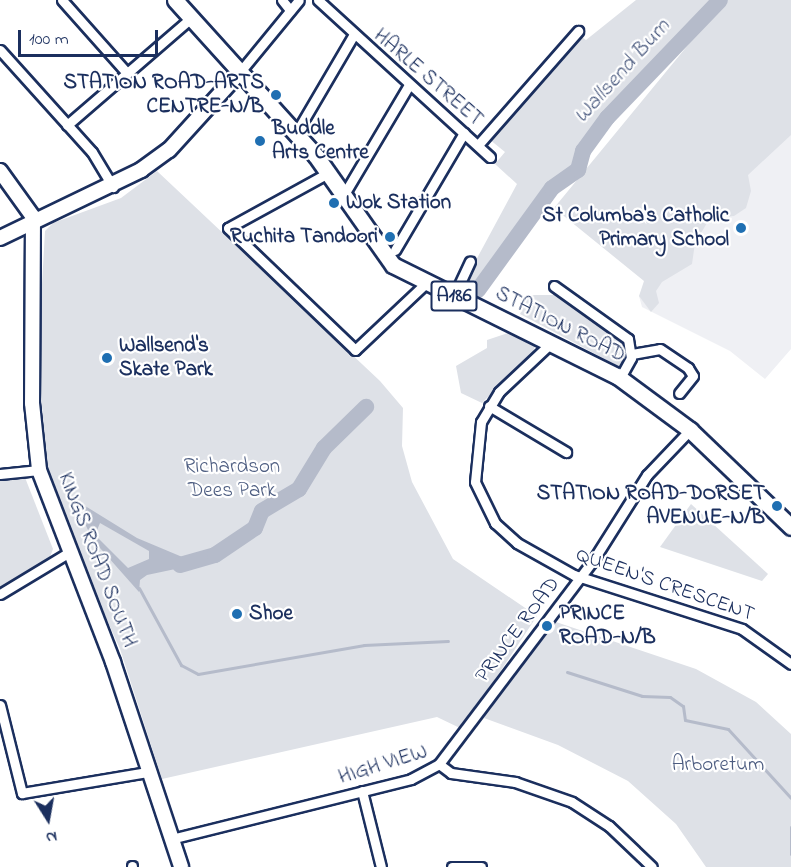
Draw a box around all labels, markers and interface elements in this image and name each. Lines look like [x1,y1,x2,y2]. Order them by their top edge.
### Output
water label: Wallsend Burn [569,14,677,130]
scale bar [21,18,160,56]
street label: HARLE STREET [368,24,488,132]
text: 100 m [29,27,69,53]
place label: STATION ROAD-ARTS CENTRE-N/B [63,70,264,120]
marker: STATION ROAD-ARTS CENTRE-N/B [269,88,283,102]
place label: Buddle Arts Centre [272,116,369,166]
marker: Buddle Arts Centre [253,134,267,148]
place label: Wok Station [346,190,451,216]
marker: Wok Station [327,196,341,210]
place label: St Columba's Catholic Primary School [542,203,729,253]
marker: St Columba's Catholic Primary School [734,221,748,235]
place label: Ruchita Tandoori [230,224,378,250]
marker: Ruchita Tandoori [383,230,397,244]
road number: A186 [430,279,478,313]
street label: STATION ROAD [491,281,629,369]
place label: Wallsend's Skate Park [119,333,213,383]
marker: Wallsend's Skate Park [100,351,114,365]
park label: Richardson Dees Park [184,454,280,504]
street label: KINGS ROAD SOUTH [52,469,142,651]
place label: STATION ROAD-DORSET AVENUE-N/B [537,481,765,531]
marker: STATION ROAD-DORSET AVENUE-N/B [770,499,784,513]
street label: QUEEN'S CRESCENT [572,543,758,627]
street label: PRINCE ROAD [470,572,566,688]
place label: Shoe [249,601,293,627]
place label: PRINCE ROAD-N/B [559,601,656,651]
marker: Shoe [230,607,244,621]
marker: PRINCE ROAD-N/B [540,619,554,633]
street label: HIGH VIEW [336,740,430,790]
park label: Arboretum [672,752,764,778]
north arrow [18,789,78,849]
text: N [44,824,59,849]

